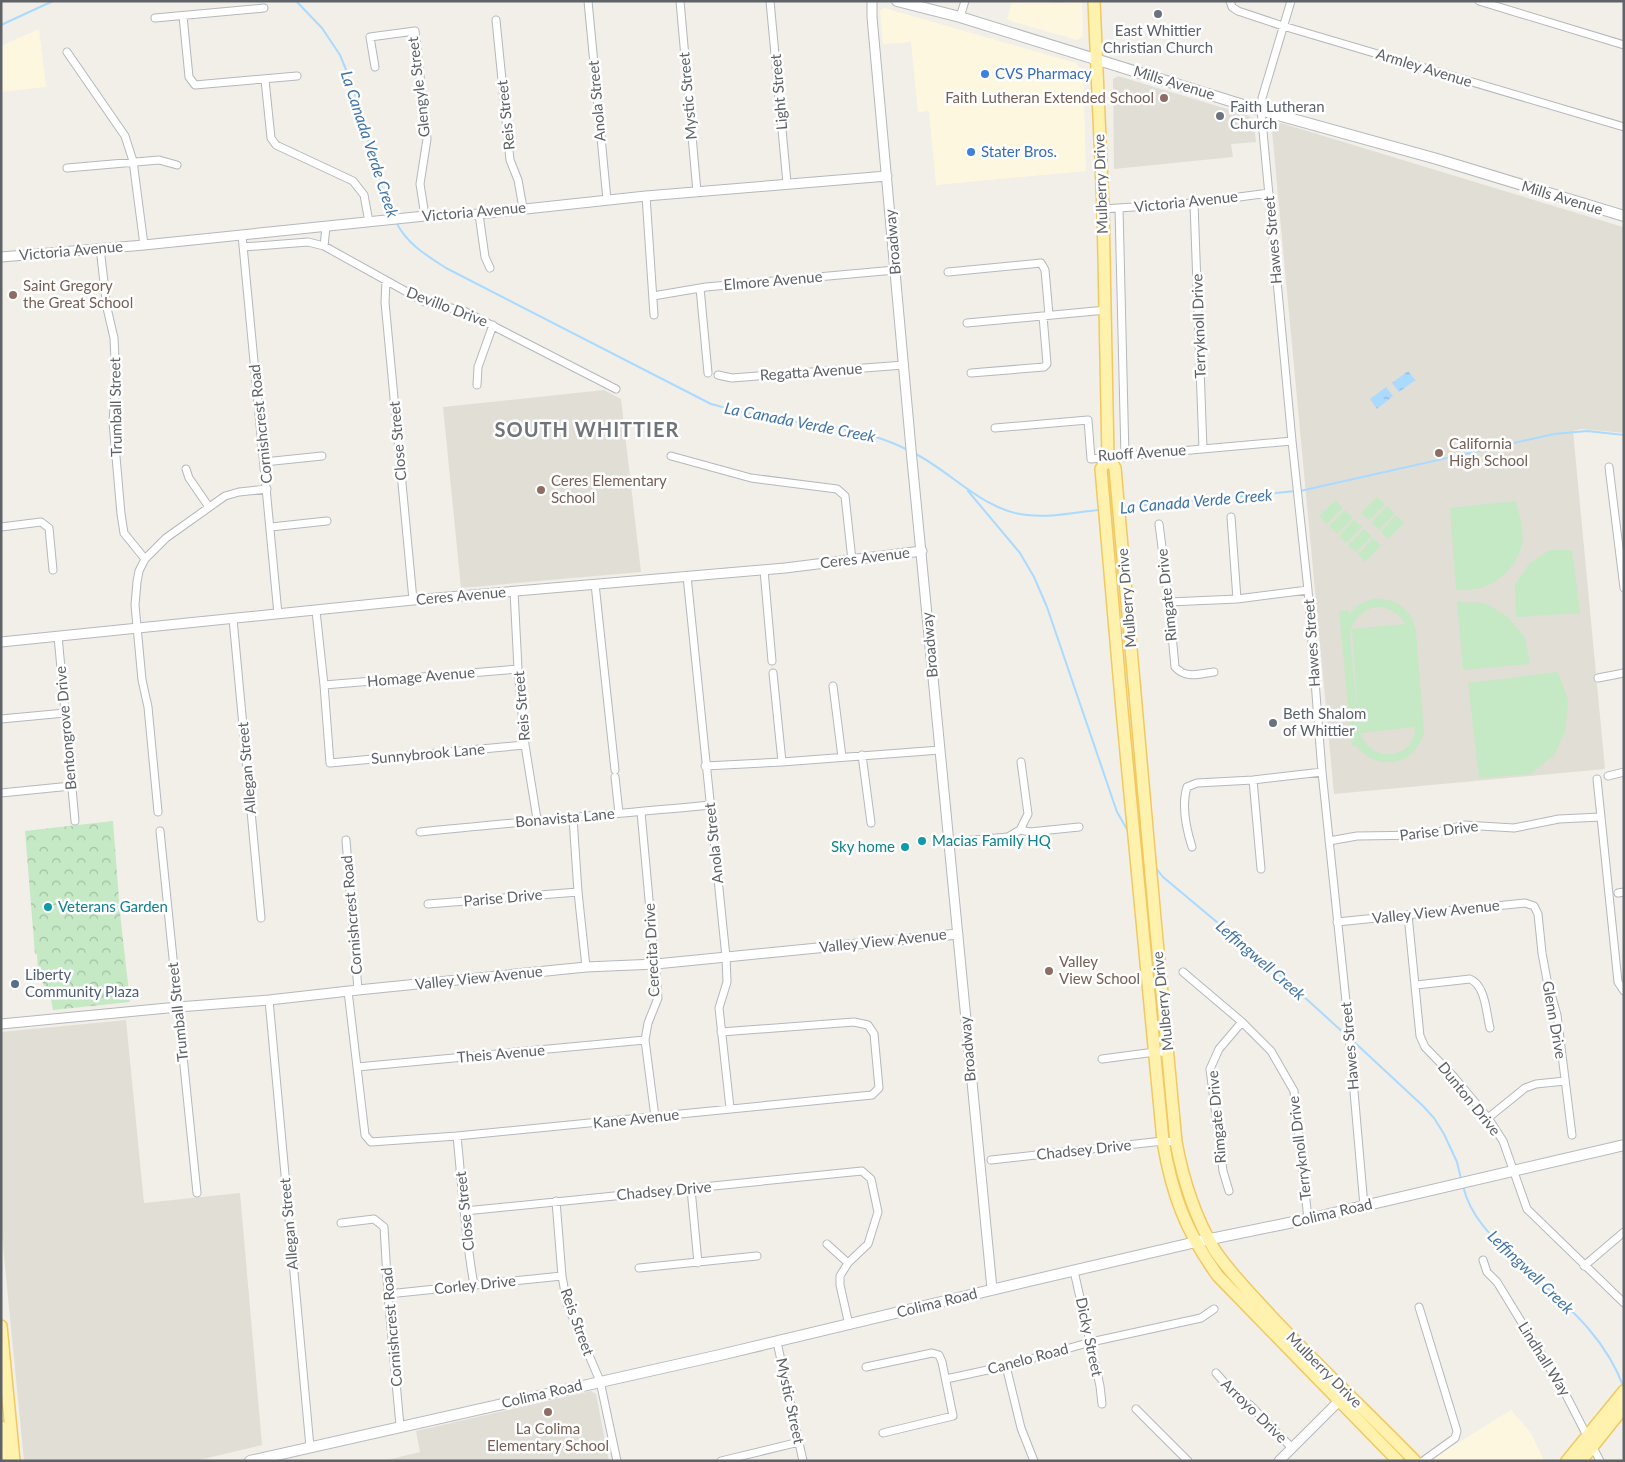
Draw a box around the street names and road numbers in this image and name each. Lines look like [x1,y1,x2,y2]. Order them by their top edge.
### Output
street label: Glengyle Street [403,35,433,138]
street label: Armley Avenue [1374,44,1475,90]
street label: Mystic Street [674,51,700,141]
street label: Light Street [766,53,790,131]
street label: Anola Street [583,59,609,142]
street label: Mills Avenue [1132,61,1217,103]
street label: Reis Street [492,79,518,151]
street label: Mulberry Drive [1089,134,1111,234]
street label: Mills Avenue [1520,176,1605,218]
street label: Victoria Avenue [1133,187,1239,215]
street label: Hawes Street [1259,195,1285,285]
street label: Victoria Avenue [421,197,527,225]
street label: Broadway [880,208,904,276]
street label: Victoria Avenue [18,236,124,264]
street label: Elmore Avenue [723,267,823,293]
street label: Terryknoll Drive [1187,273,1209,379]
street label: Devillo Drive [404,282,491,330]
street label: Trumball Street [105,356,125,457]
street label: Regatta Avenue [759,358,863,384]
street label: Cornishcrest Road [245,364,275,485]
street label: Close Street [385,400,409,482]
street label: Ruoff Avenue [1097,440,1187,464]
street label: Ceres Avenue [819,543,911,571]
street label: Mulberry Drive [1113,547,1139,649]
street label: Rimgate Drive [1152,548,1180,642]
street label: Ceres Avenue [415,582,507,608]
street label: Hawes Street [1299,598,1323,688]
street label: Broadway [917,611,941,679]
street label: Homage Avenue [366,662,476,690]
street label: Bentongrove Drive [51,665,79,791]
street label: Reis Street [509,670,533,742]
street label: Allegan Street [233,721,259,815]
street label: Sunnybrook Lane [370,739,486,767]
street label: Anola Street [700,801,726,884]
street label: Bonavista Lane [514,804,615,830]
street label: Parise Drive [1398,816,1479,844]
street label: Cornishcrest Road [337,855,365,976]
street label: Parise Drive [463,885,543,909]
street label: Valley View Avenue [1371,895,1501,927]
street label: Cerecita Drive [640,903,662,997]
street label: Valley View Avenue [818,924,948,956]
street label: Mulberry Drive [1148,950,1176,1052]
street label: Trumball Street [163,961,191,1063]
street label: Valley View Avenue [414,961,544,993]
street label: Glenn Drive [1539,980,1571,1060]
street label: Hawes Street [1336,1001,1362,1091]
street label: Broadway [955,1015,979,1083]
street label: Theis Avenue [456,1040,546,1066]
street label: Dunton Drive [1435,1058,1505,1139]
street label: Rimgate Drive [1203,1070,1229,1164]
street label: Terryknoll Drive [1284,1095,1314,1201]
street label: Kane Avenue [592,1105,680,1131]
street label: Chadsey Drive [1035,1135,1132,1163]
street label: Close Street [451,1170,477,1252]
street label: Allegan Street [275,1177,301,1271]
street label: Chadsey Drive [616,1177,712,1203]
street label: Colima Road [1290,1194,1374,1230]
street label: Cornishcrest Road [377,1267,405,1388]
street label: Corley Drive [433,1271,517,1297]
street label: Colima Road [895,1283,979,1321]
street label: Reis Street [557,1286,599,1358]
street label: Dicky Street [1073,1296,1107,1379]
street label: Lindhall Way [1515,1318,1575,1399]
street label: Mulberry Drive [1283,1328,1366,1411]
street label: Canelo Road [985,1339,1070,1377]
street label: Mystic Street [773,1356,809,1446]
street label: Arroyo Drive [1218,1374,1291,1446]
street label: Colima Road [500,1375,584,1411]

